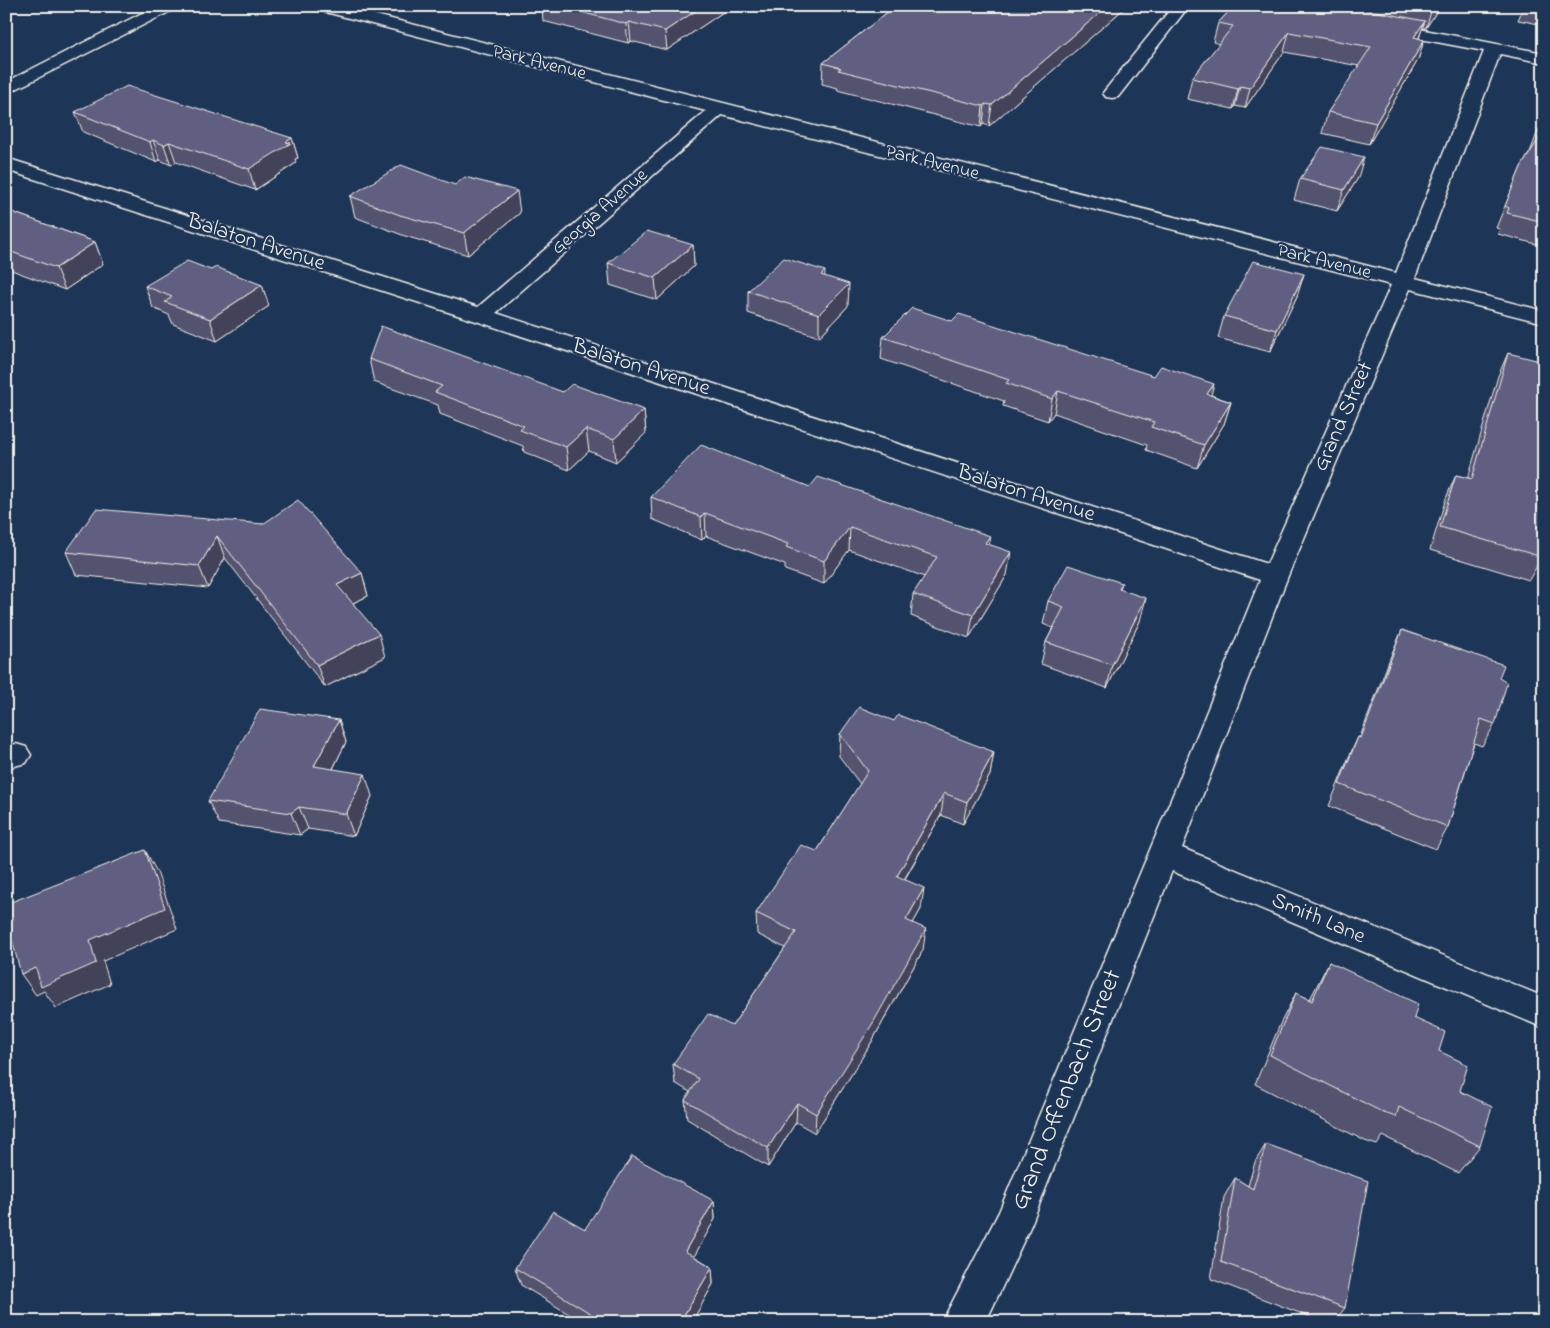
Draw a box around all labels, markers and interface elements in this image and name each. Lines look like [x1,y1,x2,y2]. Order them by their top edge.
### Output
street label: Park Avenue [489,38,589,88]
street label: Park Avenue [882,138,982,188]
street label: Georgia Avenue [546,162,656,263]
street label: Balaton Avenue [182,205,329,280]
street label: Park Avenue [1274,237,1374,287]
street label: Balaton Avenue [567,330,714,405]
street label: Grand Street [1306,357,1383,477]
street label: Balaton Avenue [952,456,1099,531]
street label: Smith Lane [1266,885,1370,953]
street label: Grand Offenbach Street [1001,964,1133,1216]

